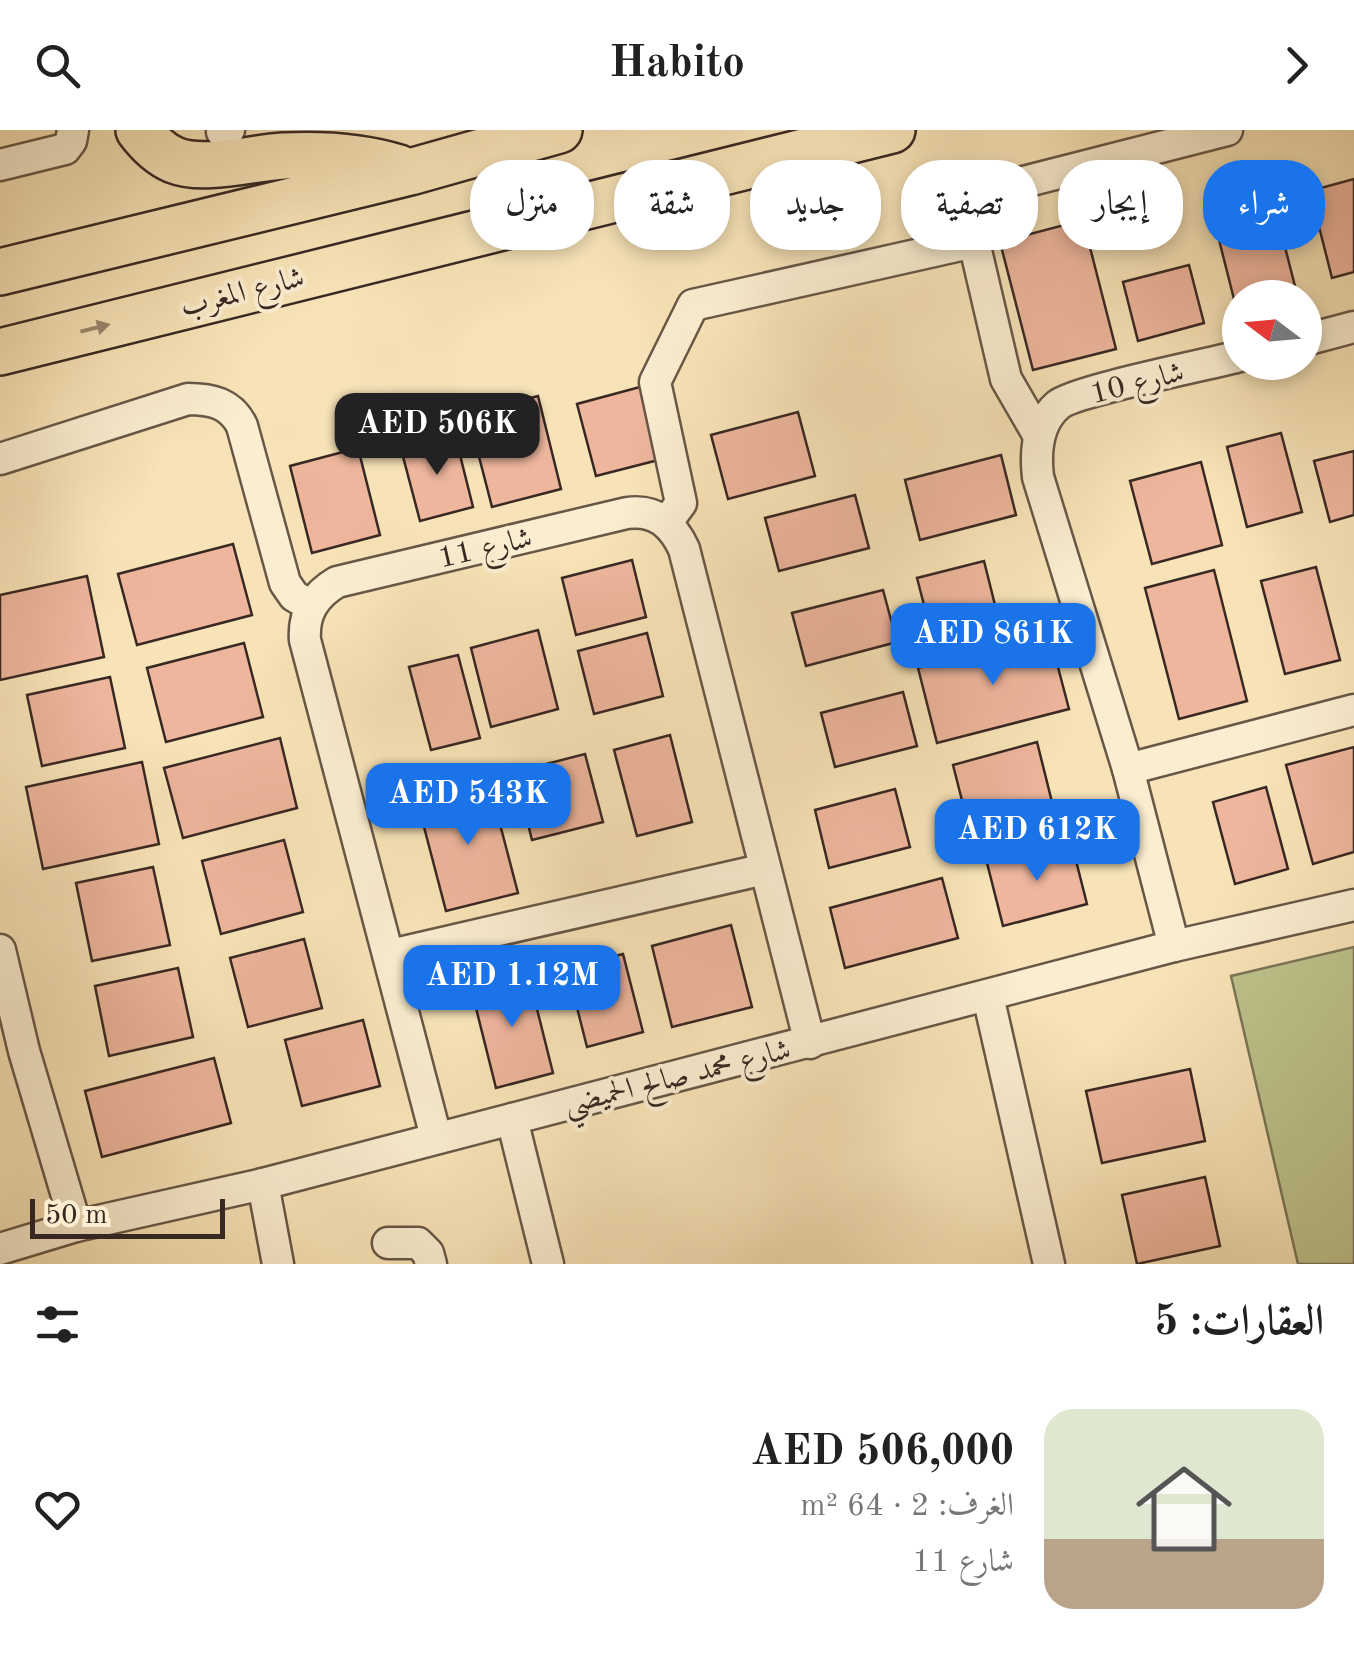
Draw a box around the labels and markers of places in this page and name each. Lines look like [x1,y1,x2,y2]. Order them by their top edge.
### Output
pin: AED 506K [334,393,540,478]
pin: AED 861K [890,603,1096,688]
pin: AED 543K [365,763,571,848]
pin: AED 612K [934,799,1140,884]
pin: AED 1.12M [398,945,626,1030]

